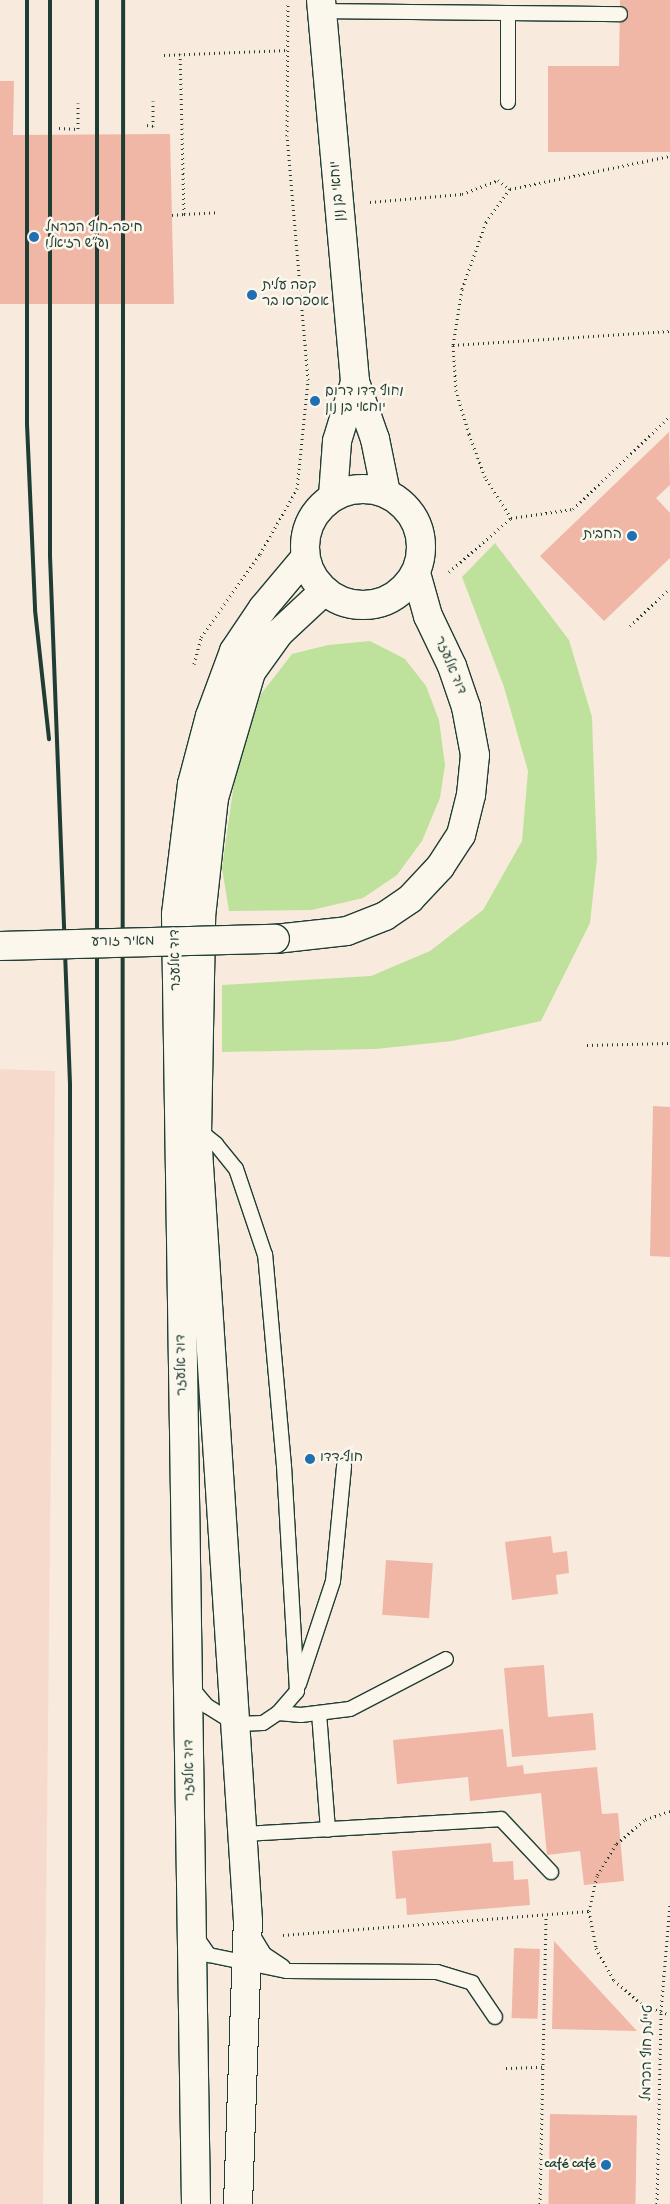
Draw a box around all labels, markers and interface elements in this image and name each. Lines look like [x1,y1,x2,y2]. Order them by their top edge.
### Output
street label: יוחאי בן נון [328,160,350,222]
place label: חיפה-חוף הכרמל (ע״ש רזיאל) [45,221,143,253]
marker: חיפה-חוף הכרמל (ע״ש רזיאל) [27,230,41,244]
place label: קפה עלית אספרסו בר [262,279,329,312]
marker: קפה עלית אספרסו בר [246,289,258,301]
place label: חוף דדו דרום/ יוחאי בן נון [325,385,403,418]
marker: חוף דדו דרום/ יוחאי בן נון [309,395,321,407]
place label: החבית [583,528,622,544]
marker: החבית [626,530,638,542]
street label: דוד אלעזר [429,634,469,698]
street label: דוד אלעזר [168,929,186,991]
street label: מאיר זורע [91,934,155,952]
street label: דוד אלעזר [174,1334,192,1396]
place label: חוף דדו [320,1451,363,1467]
marker: חוף דדו [304,1453,316,1465]
street label: דוד אלעזר [182,1739,200,1801]
street label: טיילת חוף הכרמל [640,2005,658,2101]
place label: café café [545,2157,596,2173]
marker: café café [600,2159,612,2171]

